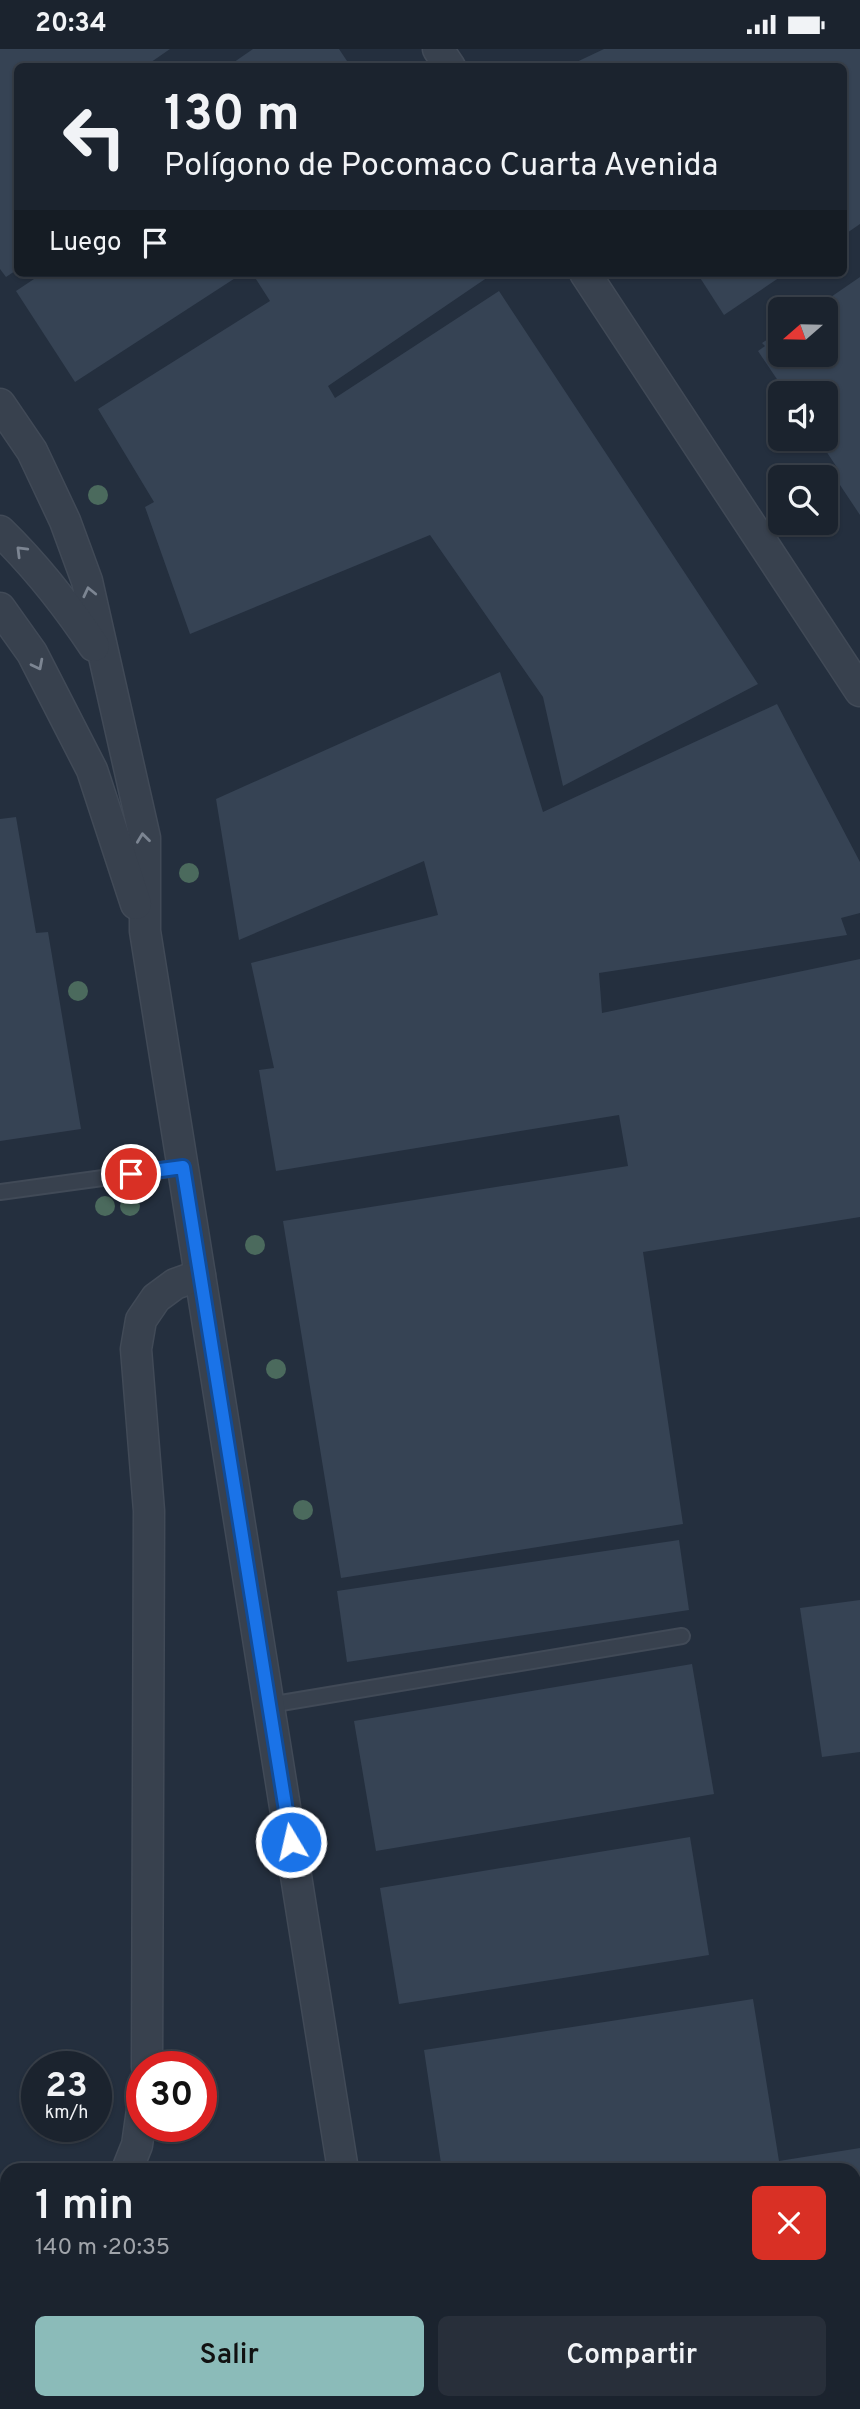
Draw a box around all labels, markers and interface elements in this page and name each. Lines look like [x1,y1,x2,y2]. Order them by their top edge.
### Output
text: 20:34 [35,8,107,41]
text: 130 m [164,86,300,148]
icon: left [49,91,140,182]
text: Polígono de Pocomaco Cuarta Avenida [164,147,718,187]
icon: arrive [136,224,174,262]
text: Luego [49,227,122,260]
north arrow [768,297,838,367]
map controls [768,297,838,535]
button: sound [768,381,838,451]
button: search [768,465,838,535]
one-way arrow [16,546,29,559]
one-way arrow [83,586,97,598]
one-way arrow [30,658,44,670]
one-way arrow [136,832,151,844]
pin [101,1144,161,1204]
icon: arrive [112,1155,150,1193]
position arrow [254,1805,328,1879]
speed limit sign: 30 [126,2051,217,2142]
text: 23 [45,2065,88,2109]
text: km/h [45,2102,88,2125]
text: 1 min [35,2181,134,2234]
button: close [752,2186,826,2260]
text: 140 m · 20:35 [35,2234,170,2263]
button: Salir [35,2316,424,2396]
button: Compartir [438,2316,826,2396]

